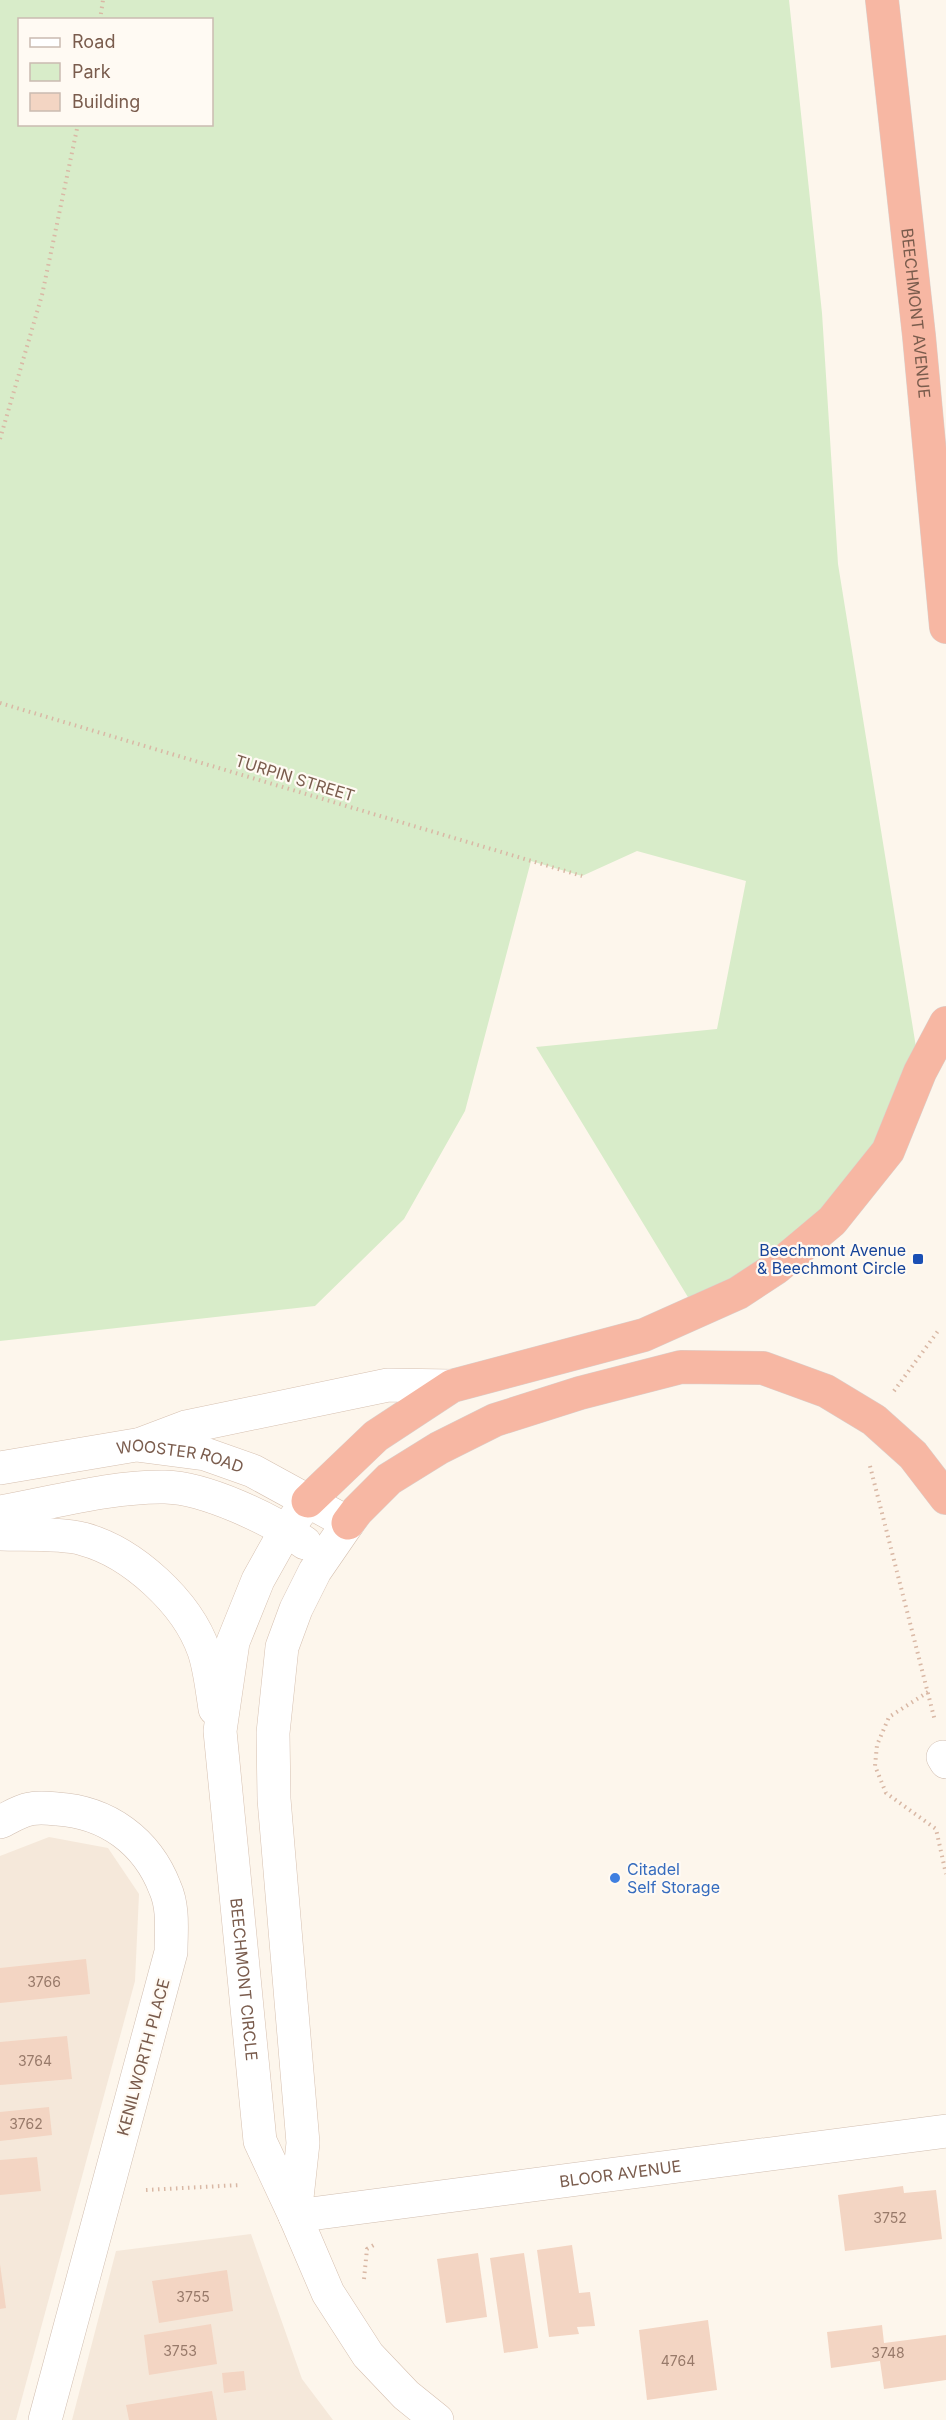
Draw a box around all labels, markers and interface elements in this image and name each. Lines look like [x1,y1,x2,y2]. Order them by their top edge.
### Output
legend [18,18,213,126]
text: Road [72,31,115,52]
text: Park [72,61,111,82]
text: Building [72,91,140,112]
street label: BEECHMONT AVENUE [897,227,935,399]
street label: TURPIN STREET [233,750,357,806]
place label: Beechmont Avenue & Beechmont Circle [757,1240,906,1278]
marker: Beechmont Avenue & Beechmont Circle [911,1252,925,1266]
street label: WOOSTER ROAD [115,1435,246,1477]
place label: Citadel Self Storage [627,1859,720,1897]
marker: Citadel Self Storage [608,1871,622,1885]
street label: BEECHMONT CIRCLE [226,1897,262,2062]
house number: 3766 [27,1973,61,1990]
street label: KENILWORTH PLACE [112,1976,174,2138]
house number: 3764 [18,2052,52,2069]
house number: 3762 [9,2115,43,2132]
street label: BLOOR AVENUE [558,2156,682,2191]
house number: 3752 [873,2209,907,2226]
house number: 3755 [176,2288,210,2305]
house number: 3753 [163,2342,197,2359]
house number: 3748 [871,2344,905,2361]
house number: 4764 [661,2352,695,2369]

